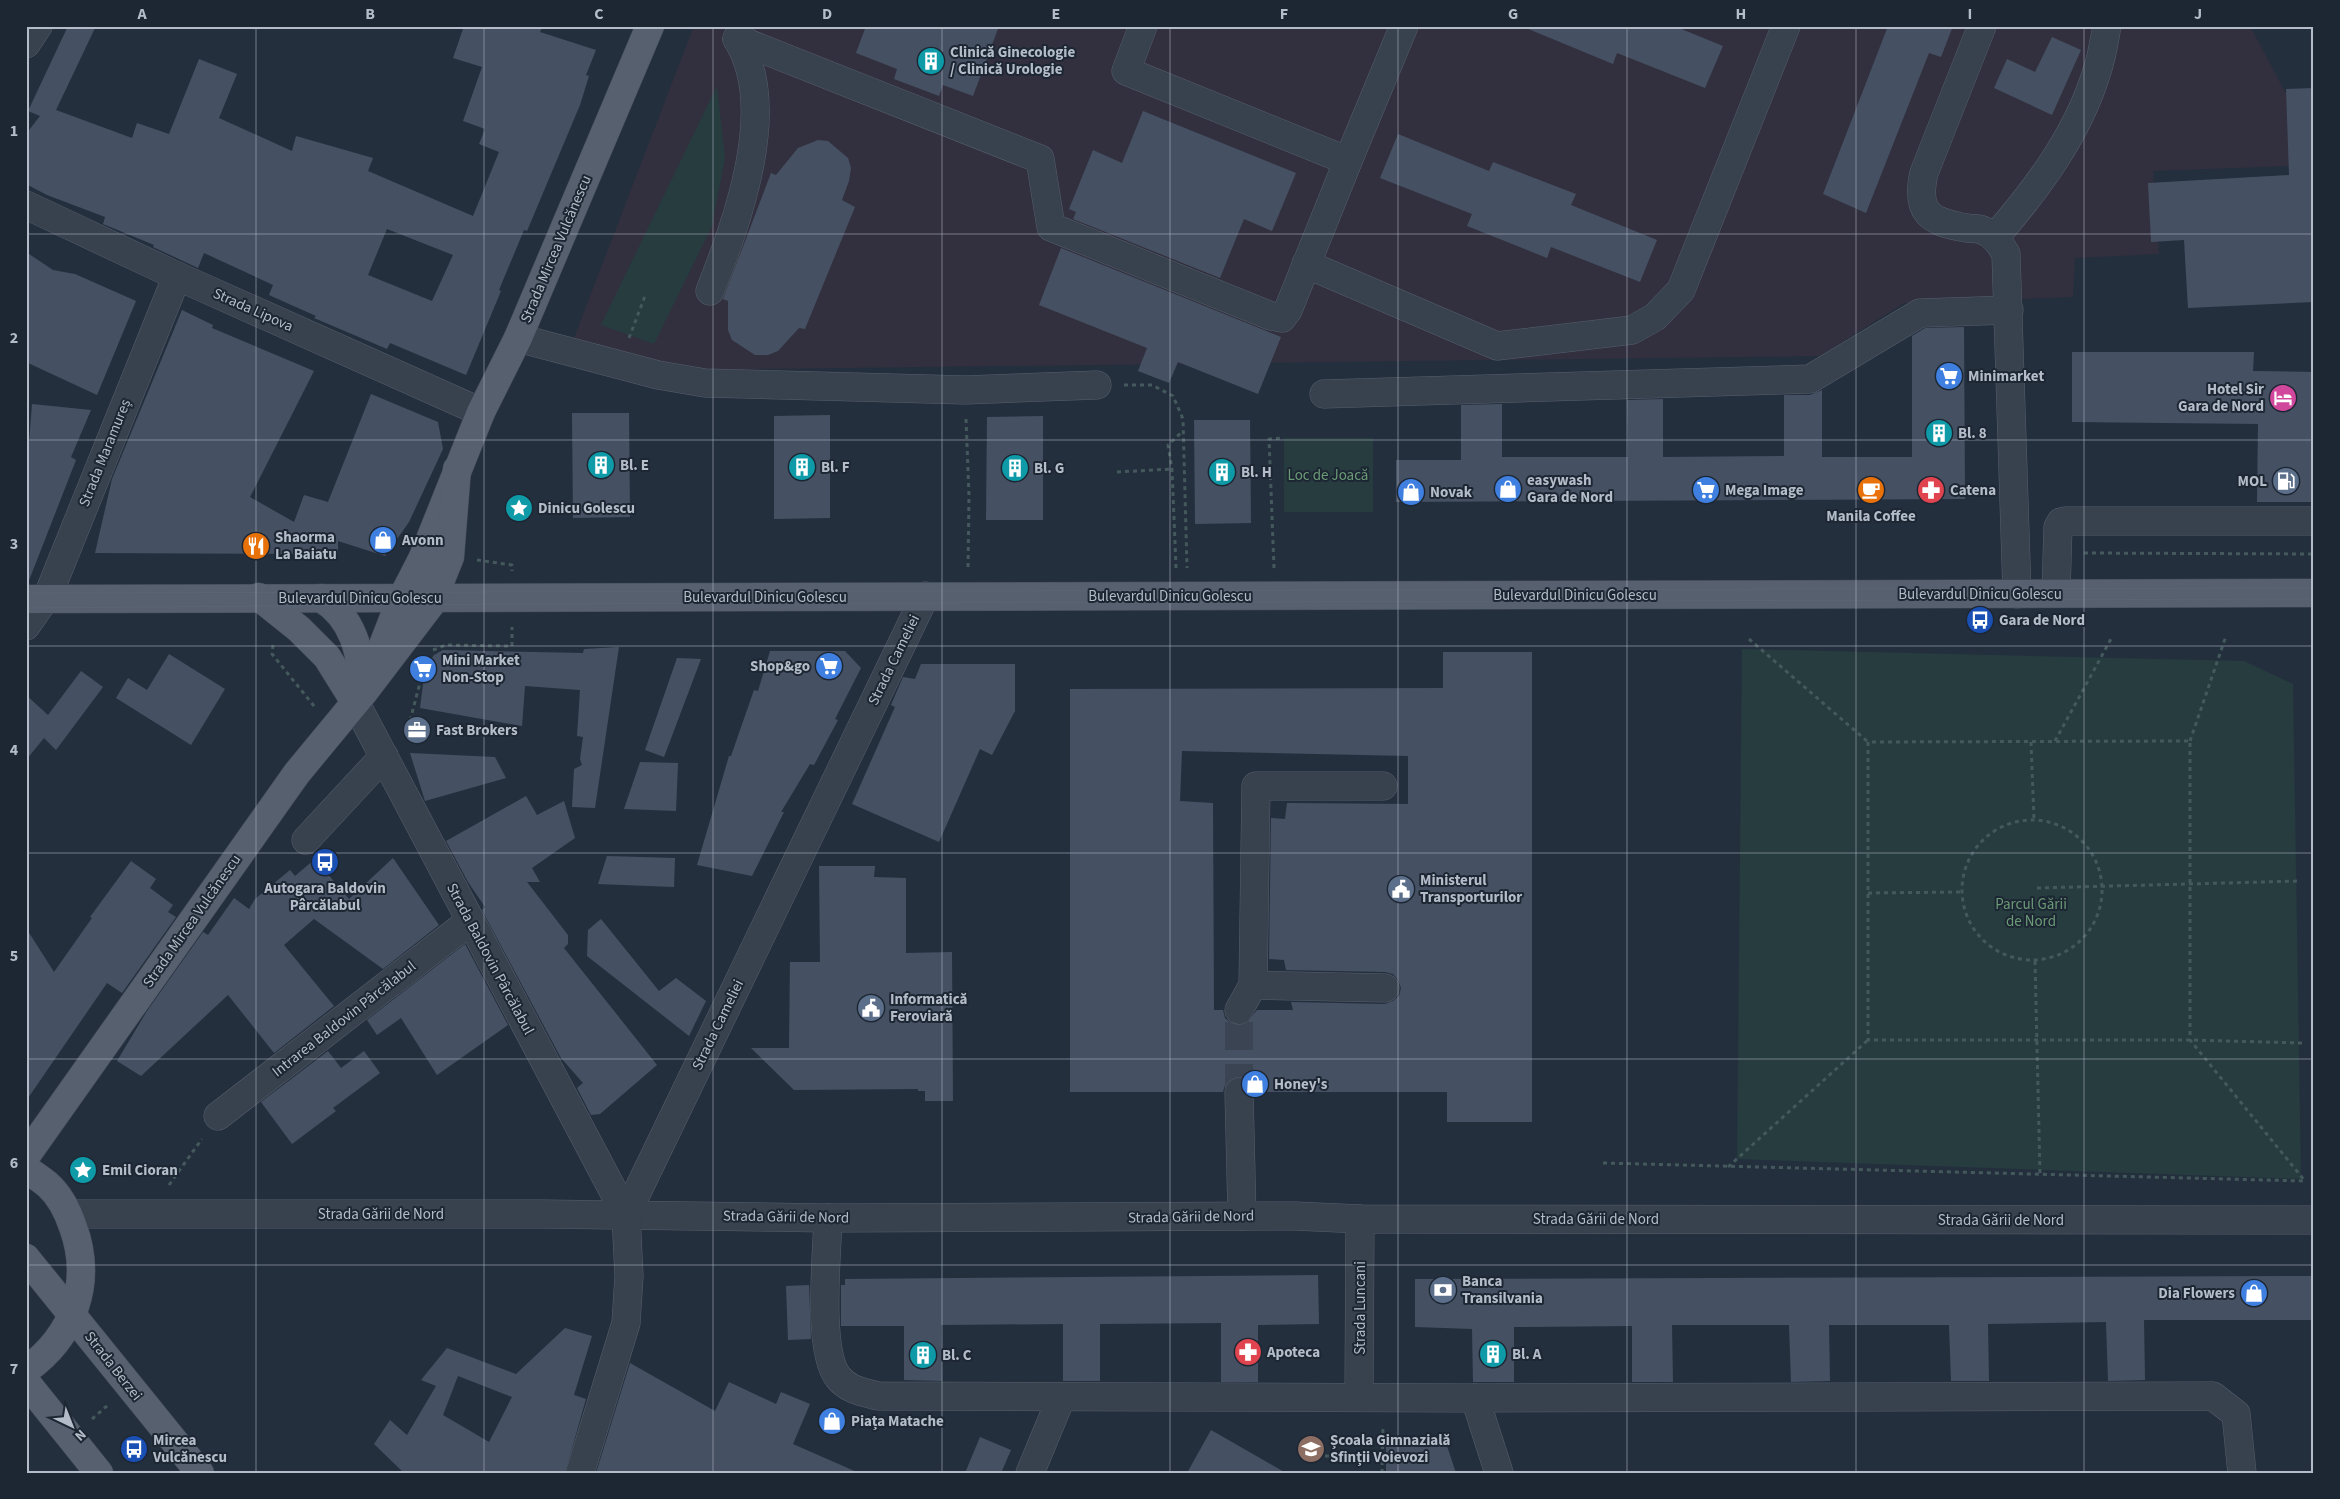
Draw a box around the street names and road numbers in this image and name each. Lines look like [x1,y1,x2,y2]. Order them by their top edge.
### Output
street label: Strada Mircea Vulcănescu [515,172,597,326]
street label: Strada Lipova [210,283,296,337]
street label: Strada Maramureș [74,396,136,510]
street label: Bulevardul Dinicu Golescu [1898,584,2062,605]
street label: Bulevardul Dinicu Golescu [1493,585,1657,606]
street label: Bulevardul Dinicu Golescu [1088,586,1252,607]
street label: Bulevardul Dinicu Golescu [683,587,847,608]
street label: Bulevardul Dinicu Golescu [278,588,442,609]
street label: Strada Cameliei [863,611,925,709]
street label: Strada Mircea Vulcănescu [138,850,246,992]
street label: Strada Baldovin Pârcălabul [441,880,539,1039]
street label: Intrarea Baldovin Pârcălabul [268,956,420,1082]
street label: Strada Cameliei [687,976,749,1074]
street label: Strada Gării de Nord [318,1204,444,1225]
street label: Strada Gării de Nord [723,1205,849,1229]
street label: Strada Gării de Nord [1128,1205,1254,1229]
street label: Strada Gării de Nord [1533,1209,1659,1230]
street label: Strada Gării de Nord [1938,1210,2064,1231]
street label: Strada Luncani [1350,1261,1371,1355]
street label: Strada Berzei [79,1327,147,1405]

